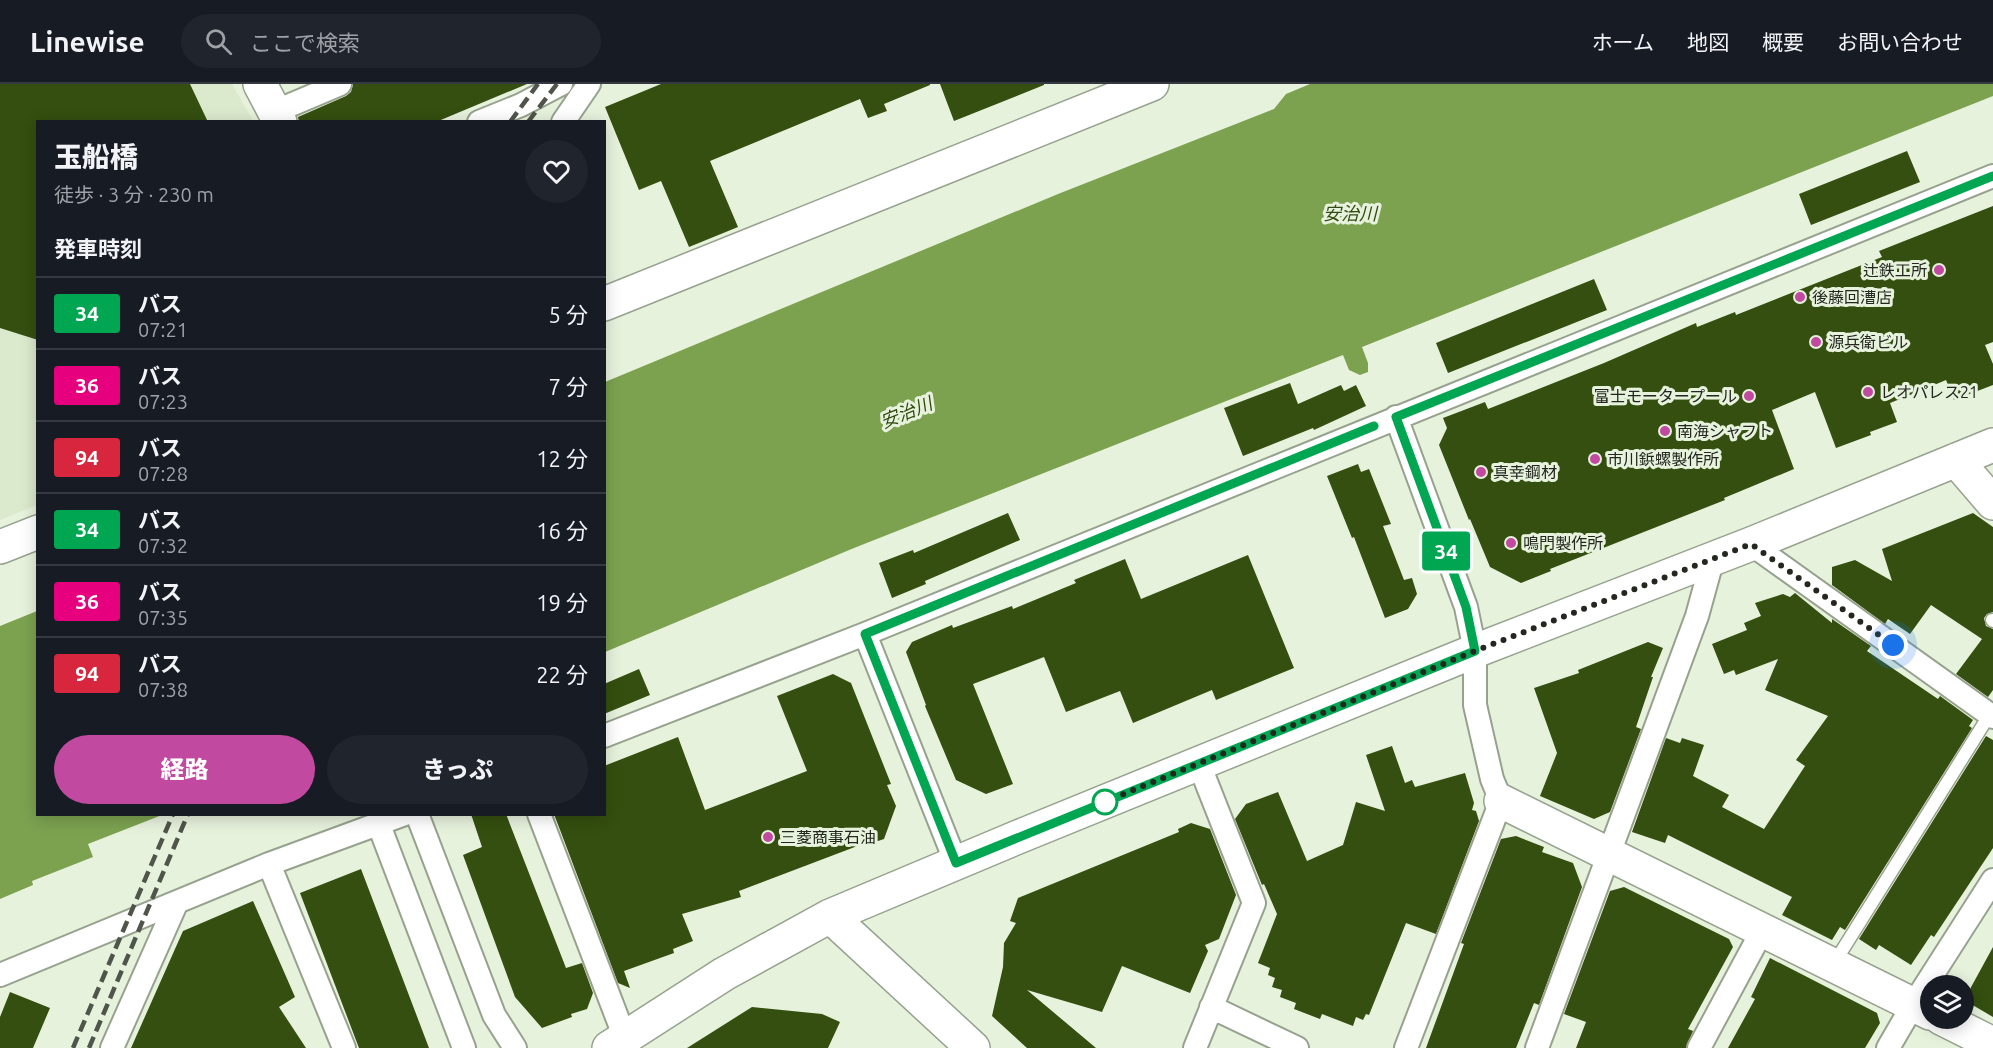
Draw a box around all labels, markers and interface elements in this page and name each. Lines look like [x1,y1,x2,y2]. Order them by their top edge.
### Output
search box [181,14,601,68]
icon: search [202,25,235,58]
text: Linewise [30,26,145,57]
text: ここで検索 [250,30,360,55]
text: ホーム [1592,30,1654,54]
text: 地図 [1687,30,1729,54]
text: 概要 [1762,30,1804,54]
text: お問い合わせ [1837,30,1963,54]
button: heart [525,140,588,203]
text: 玉船橋 [54,141,138,172]
text: 徒歩 · 3 分 · 230 m [54,183,214,206]
water label: 安治川 [1323,203,1379,223]
text: 発車時刻 [54,236,142,261]
place label: 辻鉄工所 [1863,261,1927,279]
marker: 辻鉄工所 [1932,263,1946,277]
place label: 後藤回漕店 [1812,288,1892,306]
marker: 後藤回漕店 [1793,290,1807,304]
text: バス [138,291,182,316]
text: 34 [75,301,99,325]
text: 5 分 [549,302,588,327]
text: 07:21 [138,318,188,341]
place label: 源兵衛ビル [1828,333,1908,351]
marker: 源兵衛ビル [1809,335,1823,349]
text: バス [138,363,182,388]
text: 36 [75,373,99,397]
text: 7 分 [549,374,588,399]
place label: レオパレス21 [1880,383,1978,401]
marker: レオパレス21 [1861,385,1875,399]
place label: 富士モータープール [1594,387,1737,405]
marker: 富士モータープール [1742,389,1756,403]
text: 07:23 [138,390,188,413]
water label: 安治川 [877,392,937,431]
place label: 南海シャフト [1677,422,1773,440]
marker: 南海シャフト [1658,424,1672,438]
text: バス [138,435,182,460]
text: 94 [75,445,99,469]
text: 12 分 [536,446,588,471]
place label: 市川鋲螺製作所 [1607,450,1719,468]
marker: 市川鋲螺製作所 [1588,452,1602,466]
text: 07:28 [138,462,188,485]
place label: 真幸鋼材 [1493,463,1557,481]
marker: 真幸鋼材 [1474,465,1488,479]
text: バス [138,507,182,532]
text: 34 [75,517,99,541]
text: 16 分 [536,518,588,543]
line badge: 34 [1419,532,1473,570]
text: 07:32 [138,534,188,557]
place label: 鳴門製作所 [1523,534,1603,552]
marker: 鳴門製作所 [1504,536,1518,550]
text: 34 [1434,539,1458,563]
text: バス [138,579,182,604]
text: 36 [75,589,99,613]
text: 19 分 [536,590,588,615]
text: 07:35 [138,606,188,629]
your location [1878,630,1908,660]
text: バス [138,651,182,676]
text: 94 [75,661,99,685]
text: 22 分 [536,662,588,687]
text: 07:38 [138,678,188,701]
button: 経路 [54,735,315,804]
button: きっぷ [327,735,588,804]
unlabelled marker [1092,789,1118,815]
place label: 三菱商事石油 [780,828,876,846]
marker: 三菱商事石油 [761,830,775,844]
map controls [1920,975,1974,1029]
button: layers [1920,975,1974,1029]

